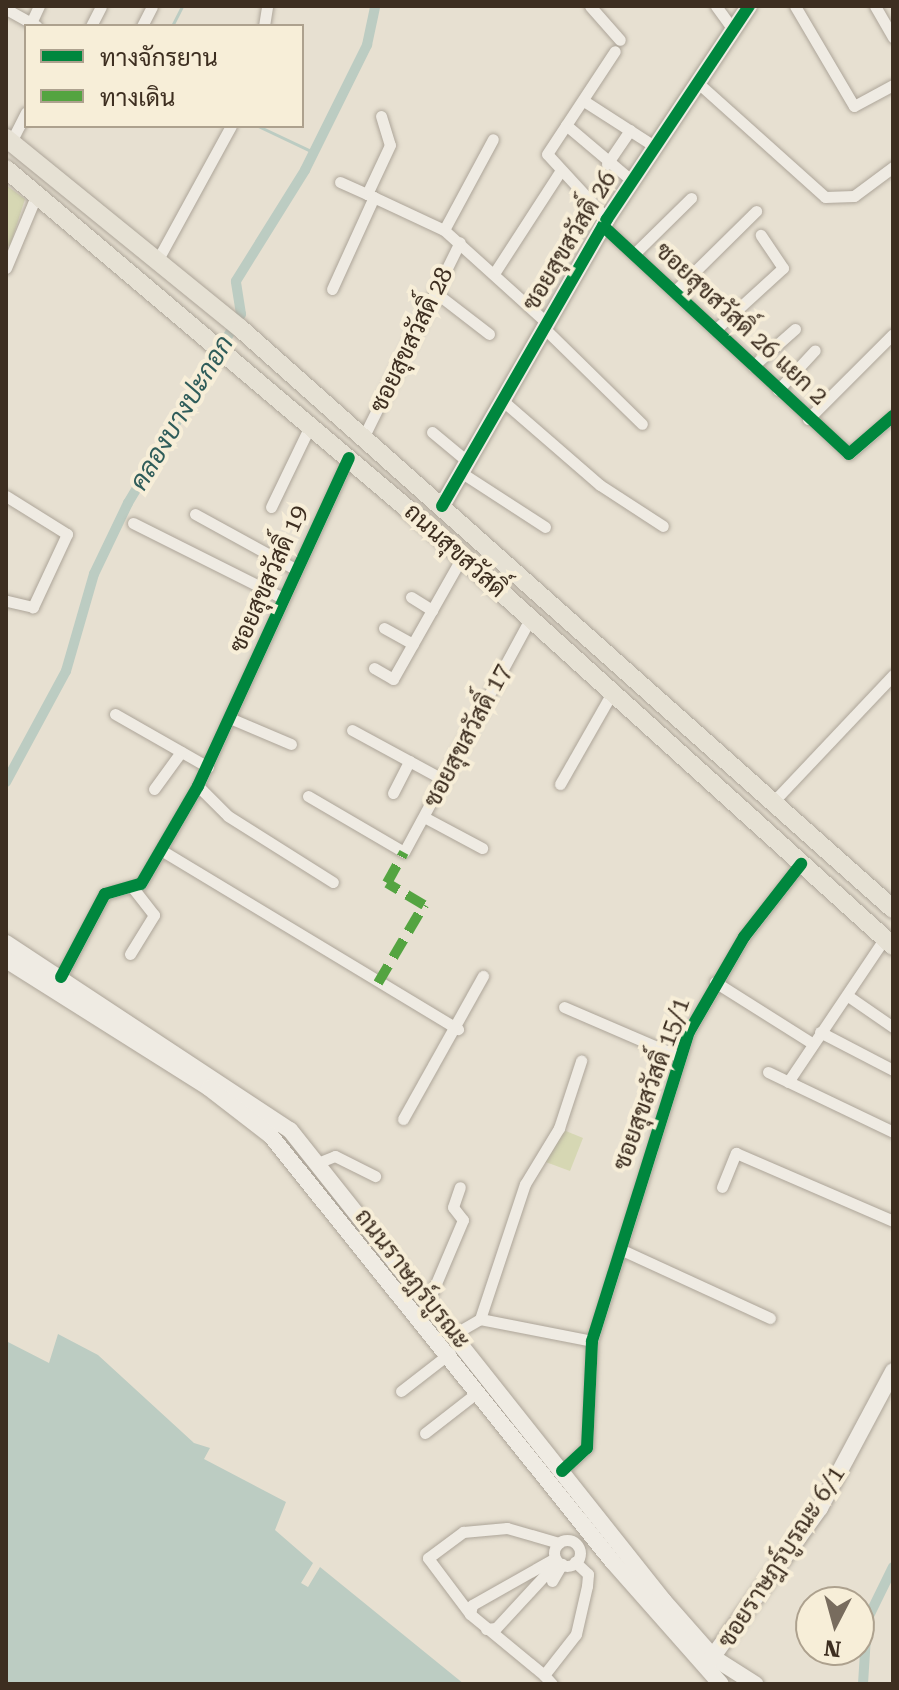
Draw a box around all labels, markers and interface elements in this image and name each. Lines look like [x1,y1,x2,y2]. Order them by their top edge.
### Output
legend [24,24,304,128]
text: ทางจักรยาน [100,44,218,72]
text: ทางเดิน [100,84,175,112]
street label: ซอยสุขสวัสดิ์ 26 [517,166,623,316]
street label: ซอยสุขสวัสดิ์ 26 แยก 2 [649,237,833,411]
street label: ซอยสุขสวัสดิ์ 28 [364,263,460,417]
water label: คลองบางปะกอก [124,330,240,496]
street label: ถนนสุขสวัสดิ์ [398,498,512,604]
street label: ซอยสุขสวัสดิ์ 19 [224,501,314,657]
street label: ซอยสุขสวัสดิ์ 17 [418,659,518,813]
street label: ซอยสุขสวัสดิ์ 15/1 [607,994,697,1174]
street label: ถนนราษฎร์บูรณะ [348,1203,476,1355]
street label: ซอยราษฎร์บูรณะ 6/1 [712,1461,852,1653]
north arrow [795,1586,875,1666]
text: N [823,1635,842,1662]

